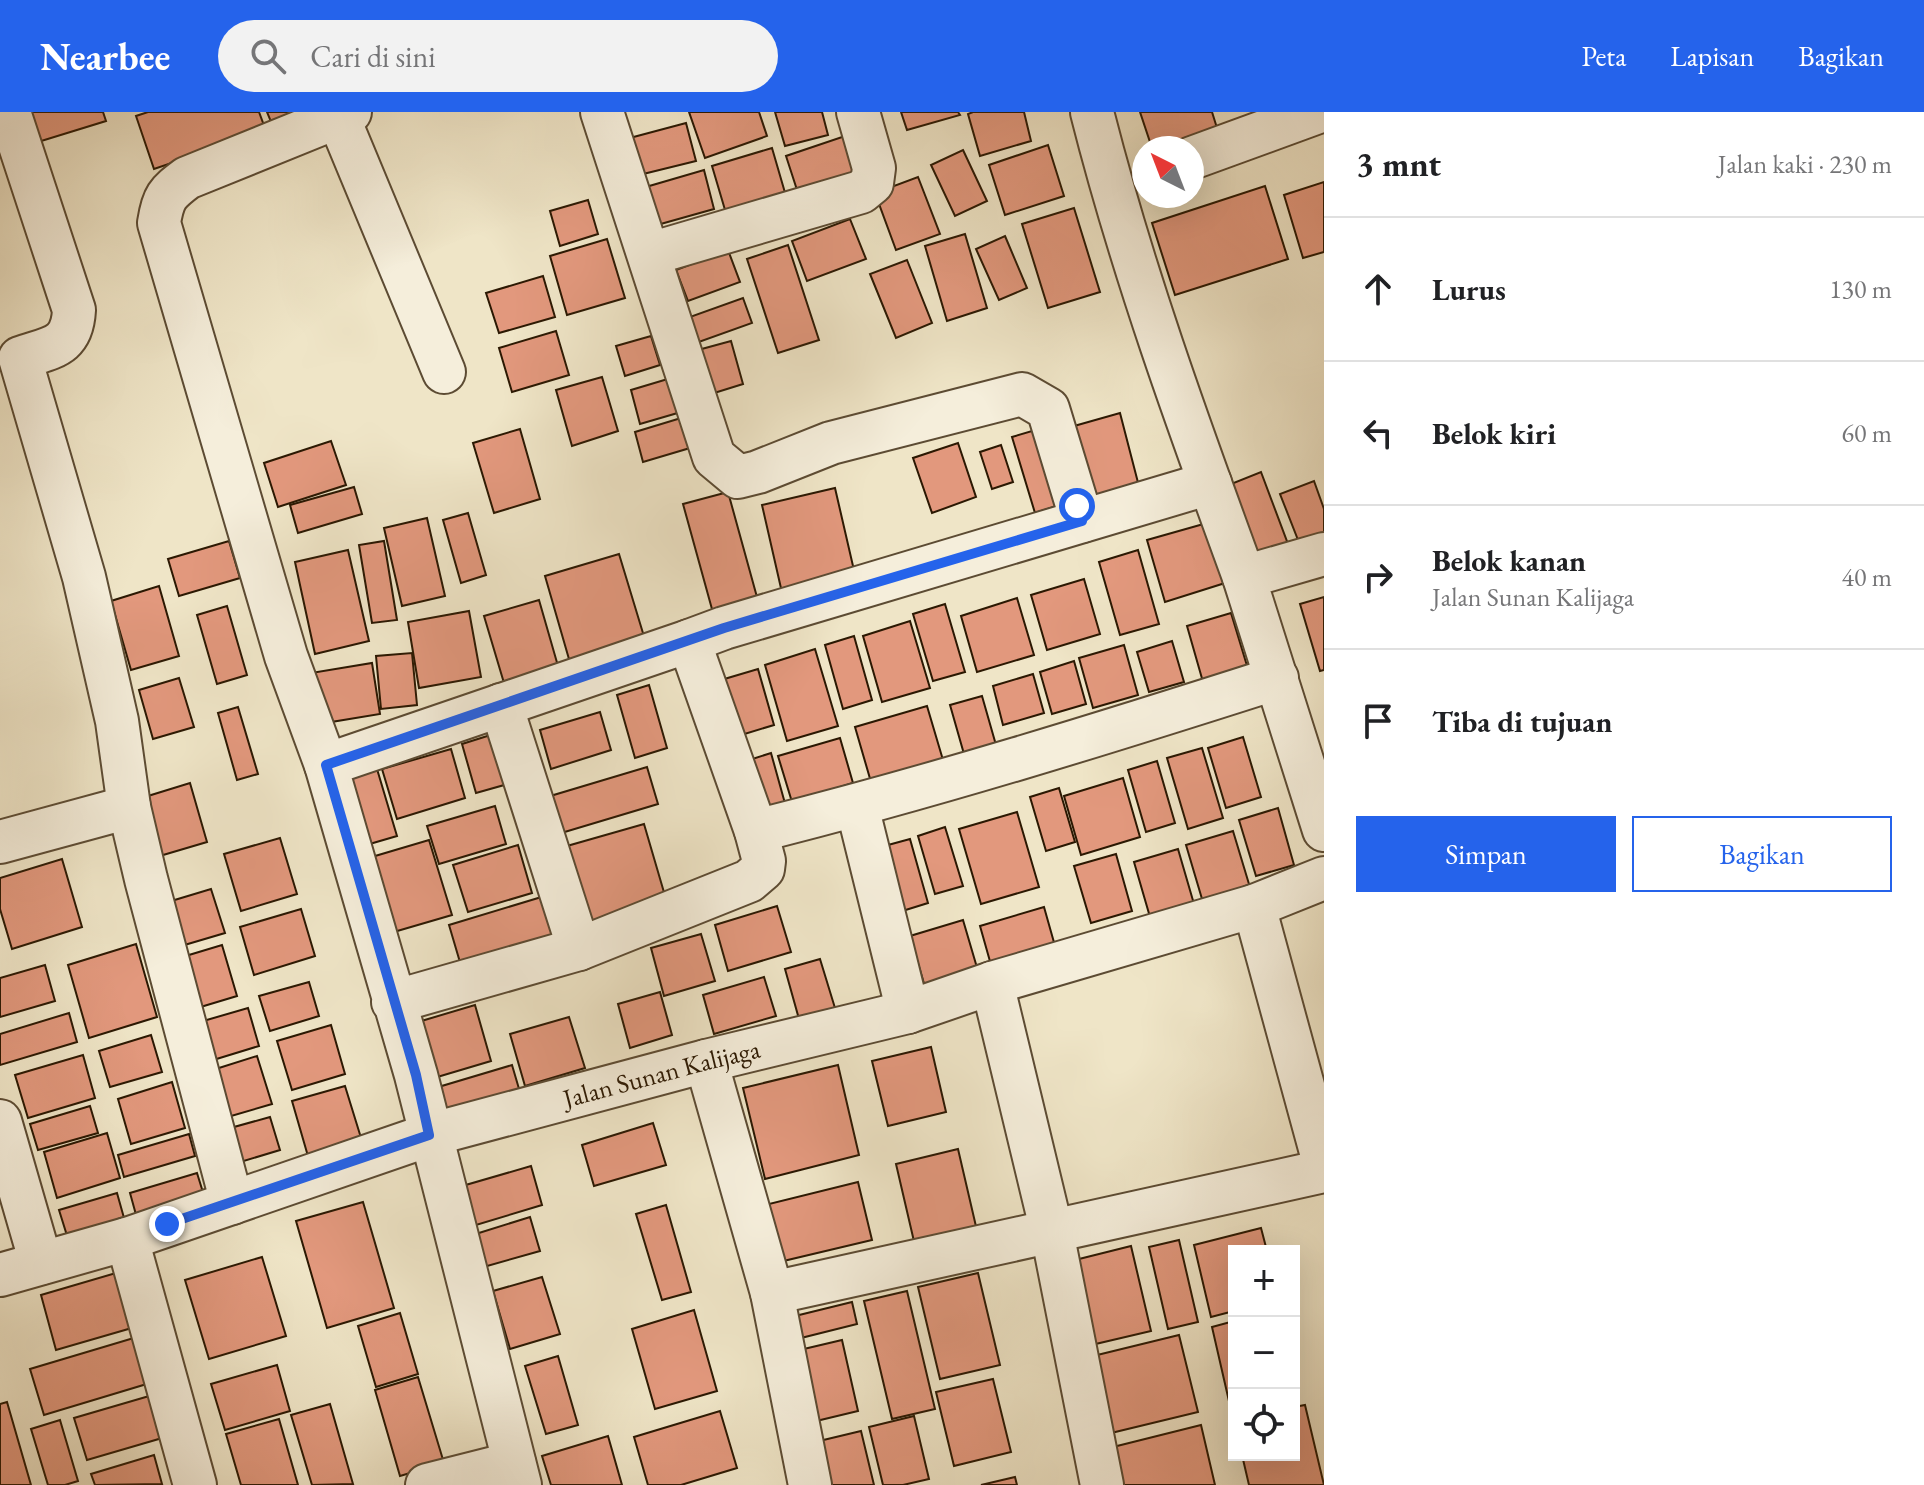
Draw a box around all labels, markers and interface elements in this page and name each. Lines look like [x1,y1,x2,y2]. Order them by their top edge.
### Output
search box [218,20,778,92]
text: Nearbee [40,32,170,81]
icon: search [246,34,290,78]
text: Cari di sini [310,37,436,76]
text: Peta [1581,38,1626,74]
text: Lapisan [1670,38,1754,74]
text: Bagikan [1798,38,1884,74]
north arrow [1132,136,1204,208]
text: 3 mnt [1356,142,1441,186]
text: Jalan kaki · 230 m [1718,147,1892,181]
icon: ahead [1356,267,1400,311]
text: Lurus [1432,270,1506,309]
text: 130 m [1829,272,1892,306]
icon: left [1356,411,1400,455]
text: Belok kiri [1432,414,1556,453]
text: 60 m [1842,416,1892,450]
route start [1059,488,1095,524]
text: Belok kanan [1432,541,1586,580]
icon: right [1356,555,1400,599]
text: 40 m [1842,560,1892,594]
text: Jalan Sunan Kalijaga [1432,580,1634,614]
icon: arrive [1356,699,1400,743]
text: Tiba di tujuan [1432,702,1612,741]
button: Simpan [1356,816,1616,892]
button: Bagikan [1632,816,1892,892]
street label: Jalan Sunan Kalijaga [557,1031,764,1116]
route end [149,1206,185,1242]
map controls [1228,1245,1300,1461]
button: + [1228,1245,1300,1317]
button: − [1228,1317,1300,1389]
button: locate [1228,1389,1300,1461]

